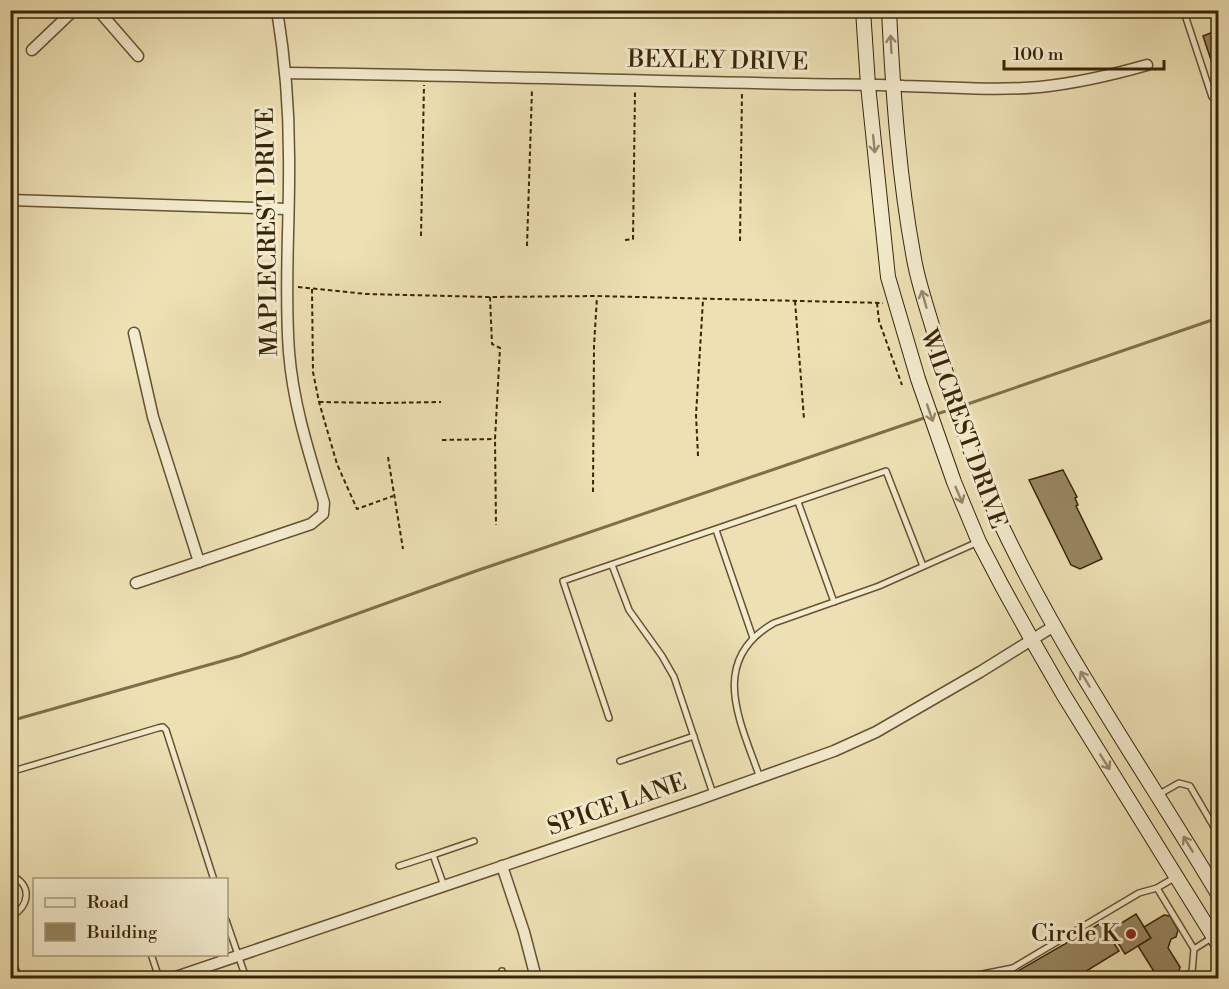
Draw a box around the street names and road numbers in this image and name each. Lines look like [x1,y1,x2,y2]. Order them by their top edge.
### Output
street label: BEXLEY DRIVE [626,44,809,78]
street label: MAPLECREST DRIVE [251,107,285,357]
street label: WILCREST DRIVE [913,324,1013,533]
street label: SPICE LANE [544,767,690,843]

